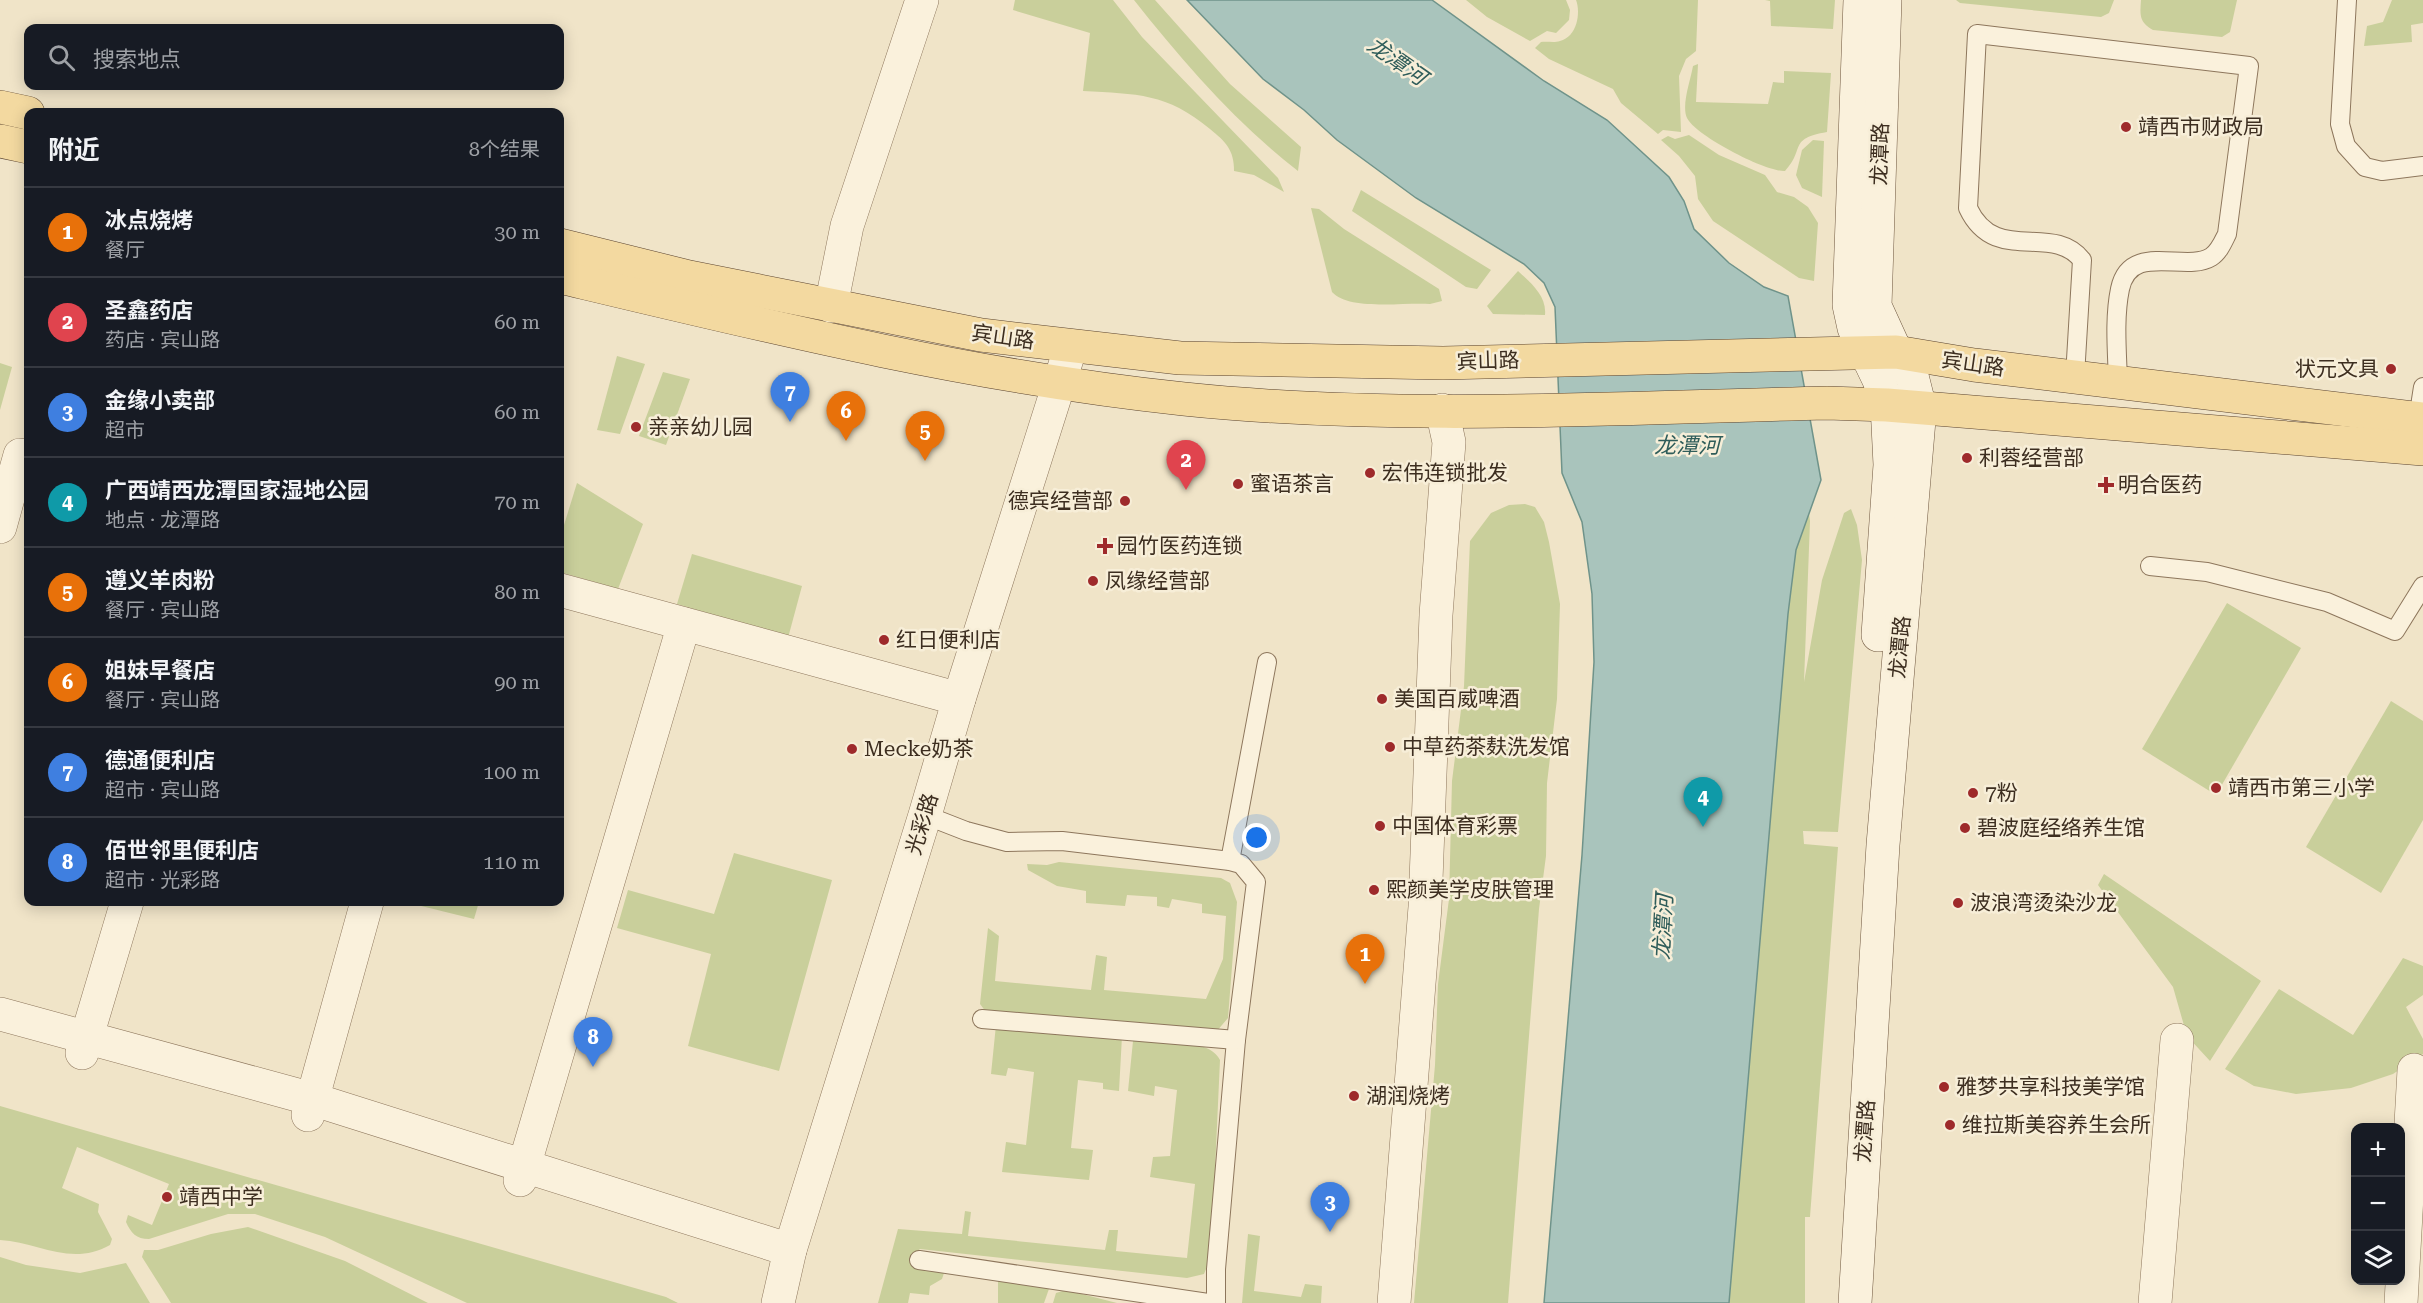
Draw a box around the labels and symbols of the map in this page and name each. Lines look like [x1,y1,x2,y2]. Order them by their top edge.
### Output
water label: 龙潭河 [1363,32,1434,92]
place label: 靖西市财政局 [2138,115,2264,139]
marker: 靖西市财政局 [2119,120,2133,134]
street label: 龙潭路 [1867,122,1893,186]
street label: 宾山路 [970,321,1036,353]
street label: 宾山路 [1456,348,1520,374]
street label: 宾山路 [1940,348,2006,380]
place label: 状元文具 [2295,357,2379,381]
marker: 状元文具 [2384,362,2398,376]
pin: 7 [770,372,810,422]
pin: 6 [826,392,866,441]
pin: 5 [906,412,944,461]
place label: 亲亲幼儿园 [648,415,753,439]
marker: 亲亲幼儿园 [629,420,643,434]
water label: 龙潭河 [1654,433,1724,458]
pin: 2 [1166,440,1206,490]
place label: 利蓉经营部 [1979,446,2084,470]
marker: 利蓉经营部 [1960,451,1974,465]
place label: 宏伟连锁批发 [1382,461,1508,485]
marker: 宏伟连锁批发 [1363,466,1377,480]
place label: 蜜语茶言 [1250,472,1334,496]
place label: 明合医药 [2118,473,2202,497]
marker: 蜜语茶言 [1231,477,1245,491]
marker: 明合医药 [2099,478,2113,492]
place label: 德宾经营部 [1008,489,1113,513]
marker: 德宾经营部 [1118,494,1132,508]
place label: 园竹医药连锁 [1117,534,1243,558]
marker: 园竹医药连锁 [1098,539,1112,553]
place label: 凤缘经营部 [1105,569,1210,593]
marker: 凤缘经营部 [1086,574,1100,588]
street label: 龙潭路 [1885,615,1915,679]
place label: 红日便利店 [896,628,1001,652]
marker: 红日便利店 [877,633,891,647]
place label: 美国百威啤酒 [1394,687,1520,711]
marker: 美国百威啤酒 [1375,692,1389,706]
place label: 中草药茶麸洗发馆 [1402,735,1570,759]
place label: Mecke奶茶 [864,737,973,761]
marker: 中草药茶麸洗发馆 [1383,740,1397,754]
marker: Mecke奶茶 [845,742,859,756]
place label: 靖西市第三小学 [2228,776,2375,800]
pin: 4 [1684,778,1722,827]
place label: 7粉 [1985,781,2018,805]
marker: 靖西市第三小学 [2209,781,2223,795]
marker: 7粉 [1966,786,1980,800]
street label: 光彩路 [901,790,943,858]
place label: 中国体育彩票 [1392,814,1518,838]
place label: 碧波庭经络养生馆 [1977,816,2145,840]
marker: 中国体育彩票 [1373,819,1387,833]
marker: 碧波庭经络养生馆 [1958,821,1972,835]
your location [1242,823,1271,852]
place label: 熙颜美学皮肤管理 [1386,878,1554,902]
marker: 熙颜美学皮肤管理 [1367,883,1381,897]
water label: 龙潭河 [1649,889,1677,961]
place label: 波浪湾烫染沙龙 [1970,891,2117,915]
marker: 波浪湾烫染沙龙 [1951,896,1965,910]
pin: 1 [1346,934,1384,984]
pin: 8 [574,1018,612,1067]
place label: 雅梦共享科技美学馆 [1956,1075,2145,1099]
marker: 雅梦共享科技美学馆 [1937,1080,1951,1094]
place label: 湖润烧烤 [1366,1084,1450,1108]
marker: 湖润烧烤 [1347,1089,1361,1103]
street label: 龙潭路 [1851,1099,1879,1163]
place label: 维拉斯美容养生会所 [1962,1113,2151,1137]
marker: 维拉斯美容养生会所 [1943,1118,1957,1132]
pin: 3 [1310,1182,1350,1232]
place label: 靖西中学 [179,1185,263,1209]
marker: 靖西中学 [160,1190,174,1204]

